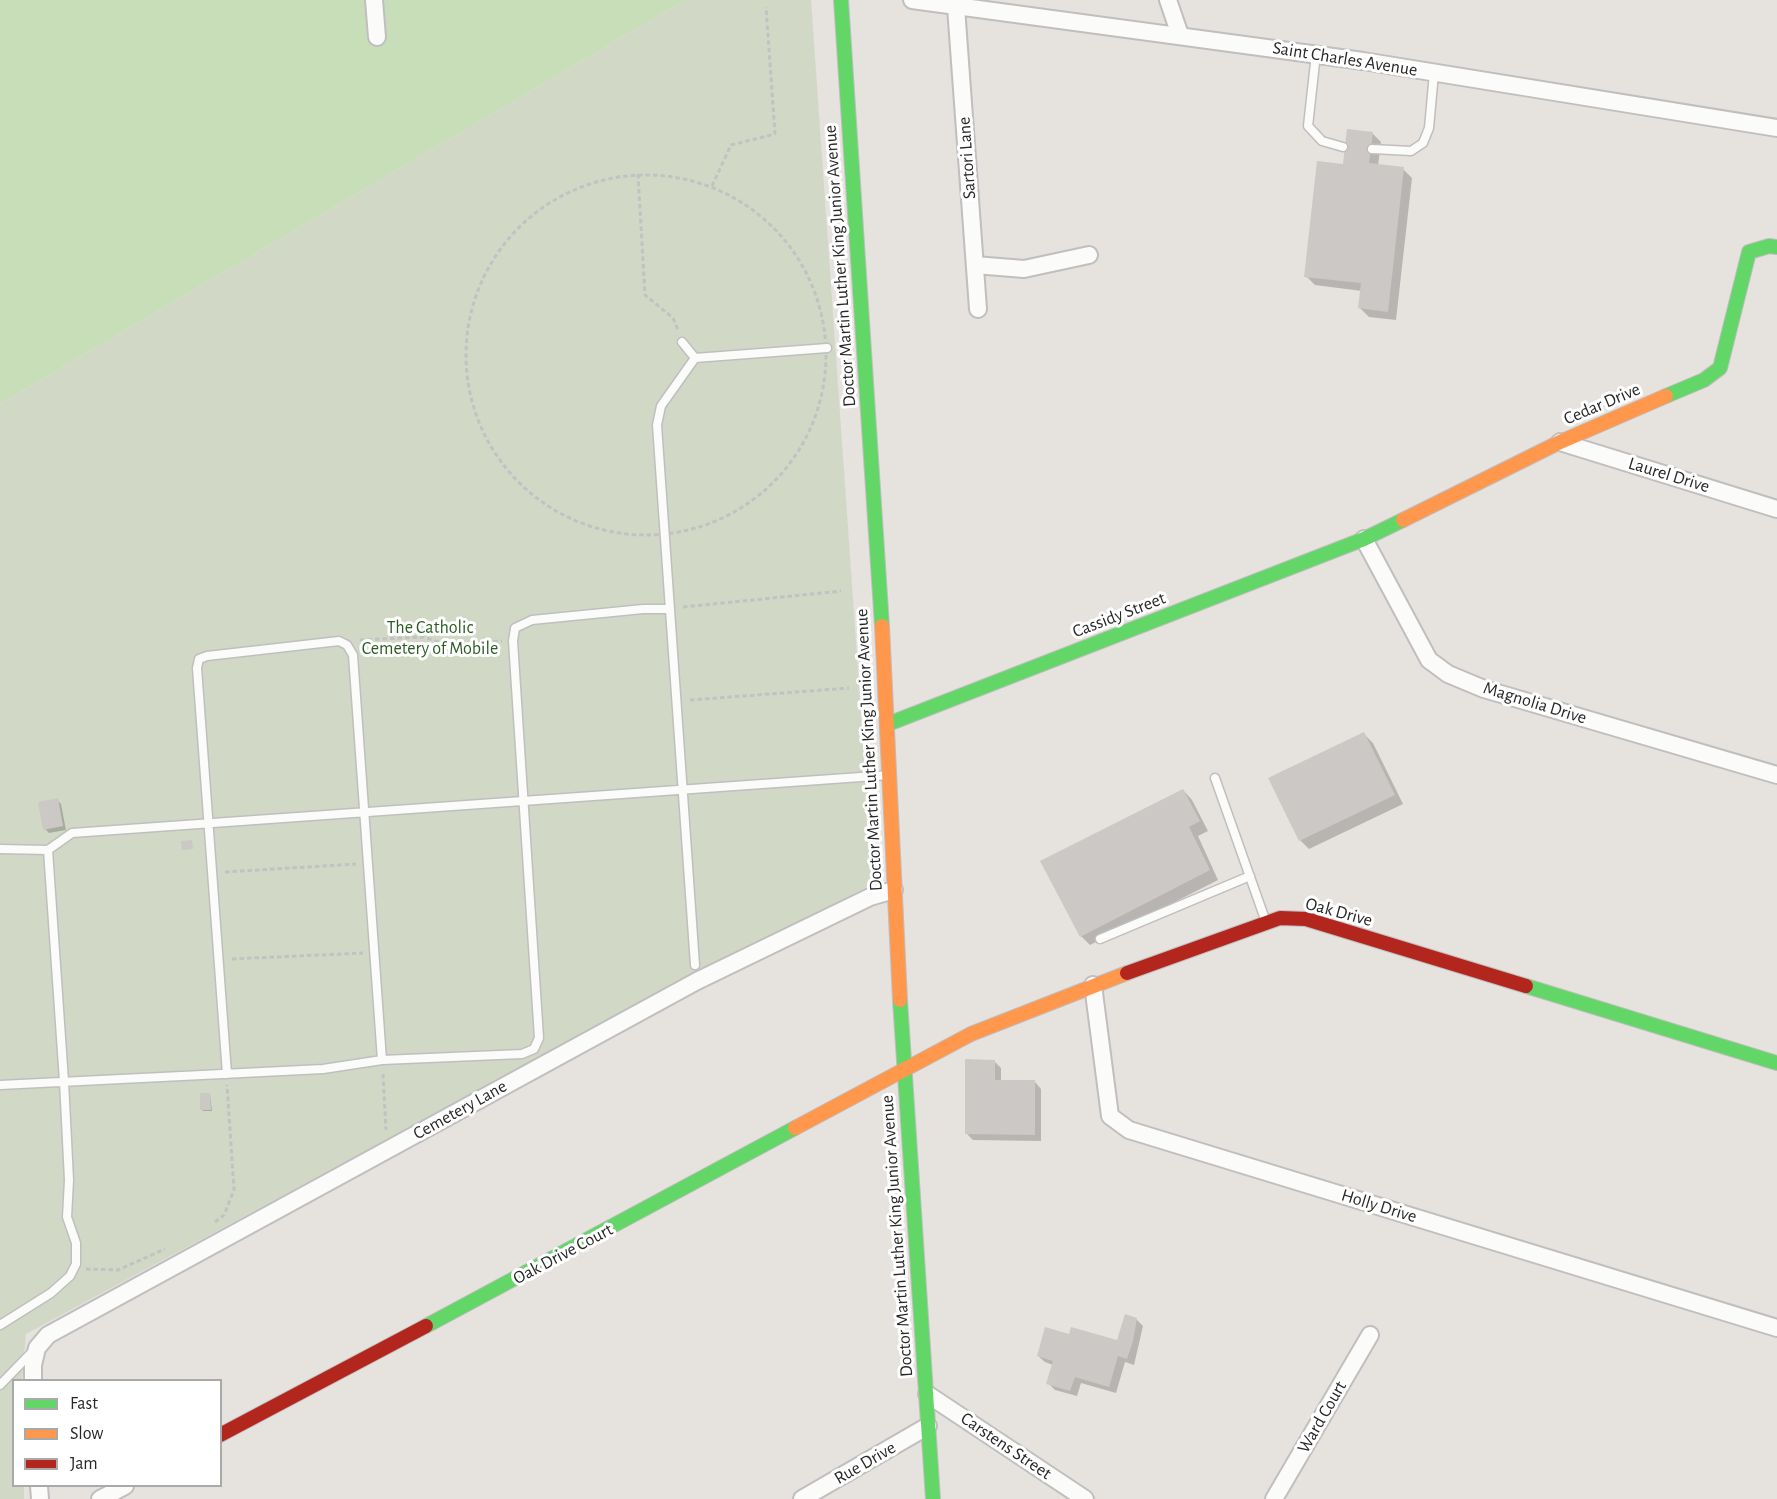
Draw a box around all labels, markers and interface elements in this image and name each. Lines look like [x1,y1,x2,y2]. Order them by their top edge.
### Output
street label: Saint Charles Avenue [1271,37,1419,81]
street label: Sartori Lane [953,116,981,200]
street label: Doctor Martin Luther King Junior Avenue [819,124,861,408]
street label: Cedar Drive [1561,378,1643,430]
street label: Laurel Drive [1626,452,1712,498]
street label: Cassidy Street [1070,587,1168,643]
street label: Doctor Martin Luther King Junior Avenue [851,608,887,892]
park label: The Catholic Cemetery of Mobile [362,617,498,660]
street label: Magnolia Drive [1481,677,1589,729]
street label: Oak Drive [1303,893,1375,931]
street label: Cemetery Lane [409,1075,511,1145]
street label: Doctor Martin Luther King Junior Avenue [876,1094,918,1378]
street label: Holly Drive [1339,1184,1419,1228]
street label: Oak Drive Court [509,1219,617,1289]
street label: Ward Court [1293,1377,1351,1457]
legend [12,1379,222,1487]
text: Fast [70,1395,98,1413]
street label: Carstens Street [956,1408,1056,1484]
text: Slow [70,1425,103,1443]
street label: Rue Drive [830,1437,900,1489]
text: Jam [70,1455,98,1473]

